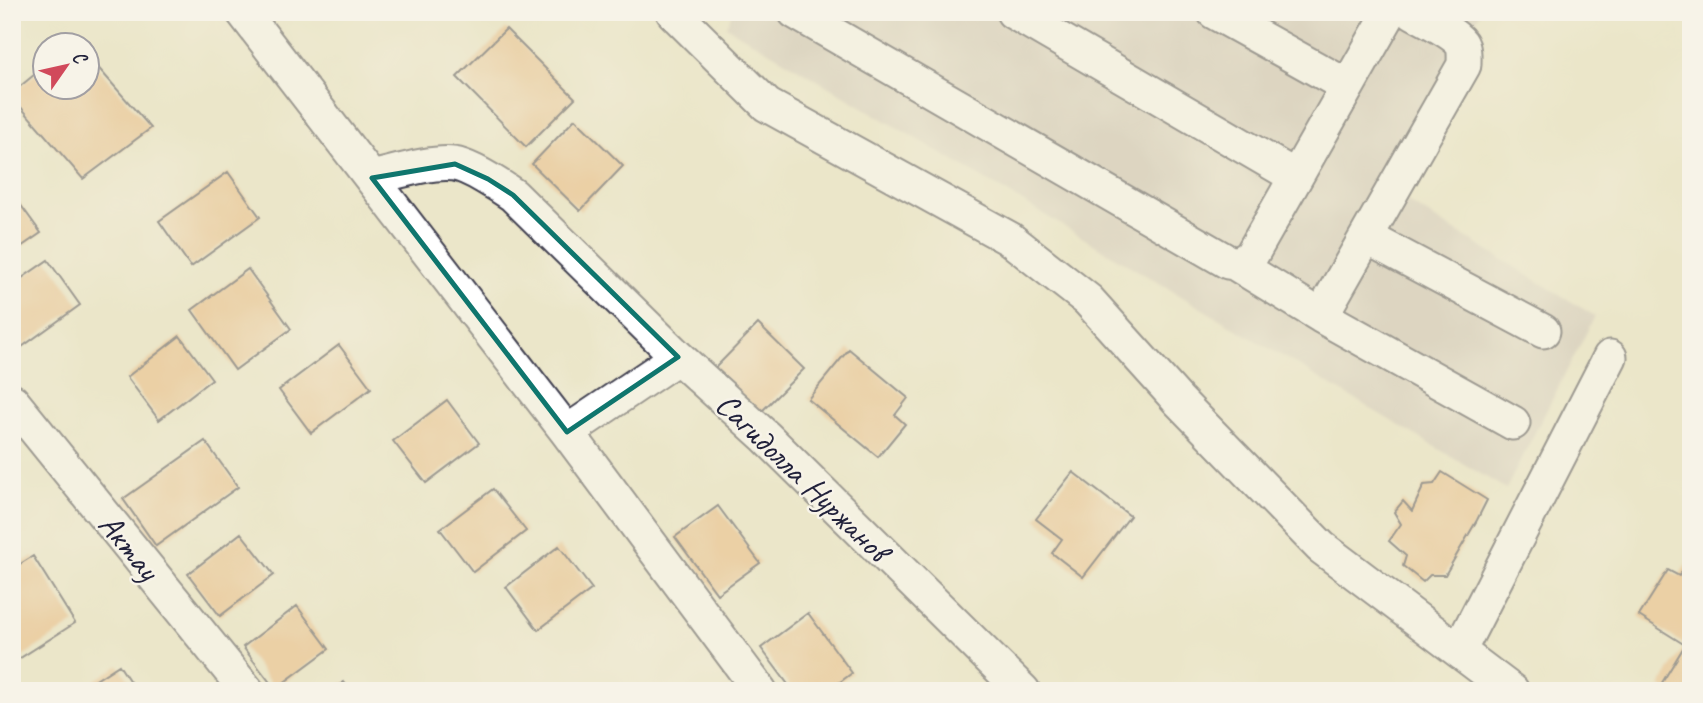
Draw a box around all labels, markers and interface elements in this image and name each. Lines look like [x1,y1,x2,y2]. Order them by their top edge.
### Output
north arrow [32,32,102,102]
text: С [67,46,93,70]
street label: Сагидолла Нуржанов [707,383,902,574]
street label: Актау [90,505,171,591]

